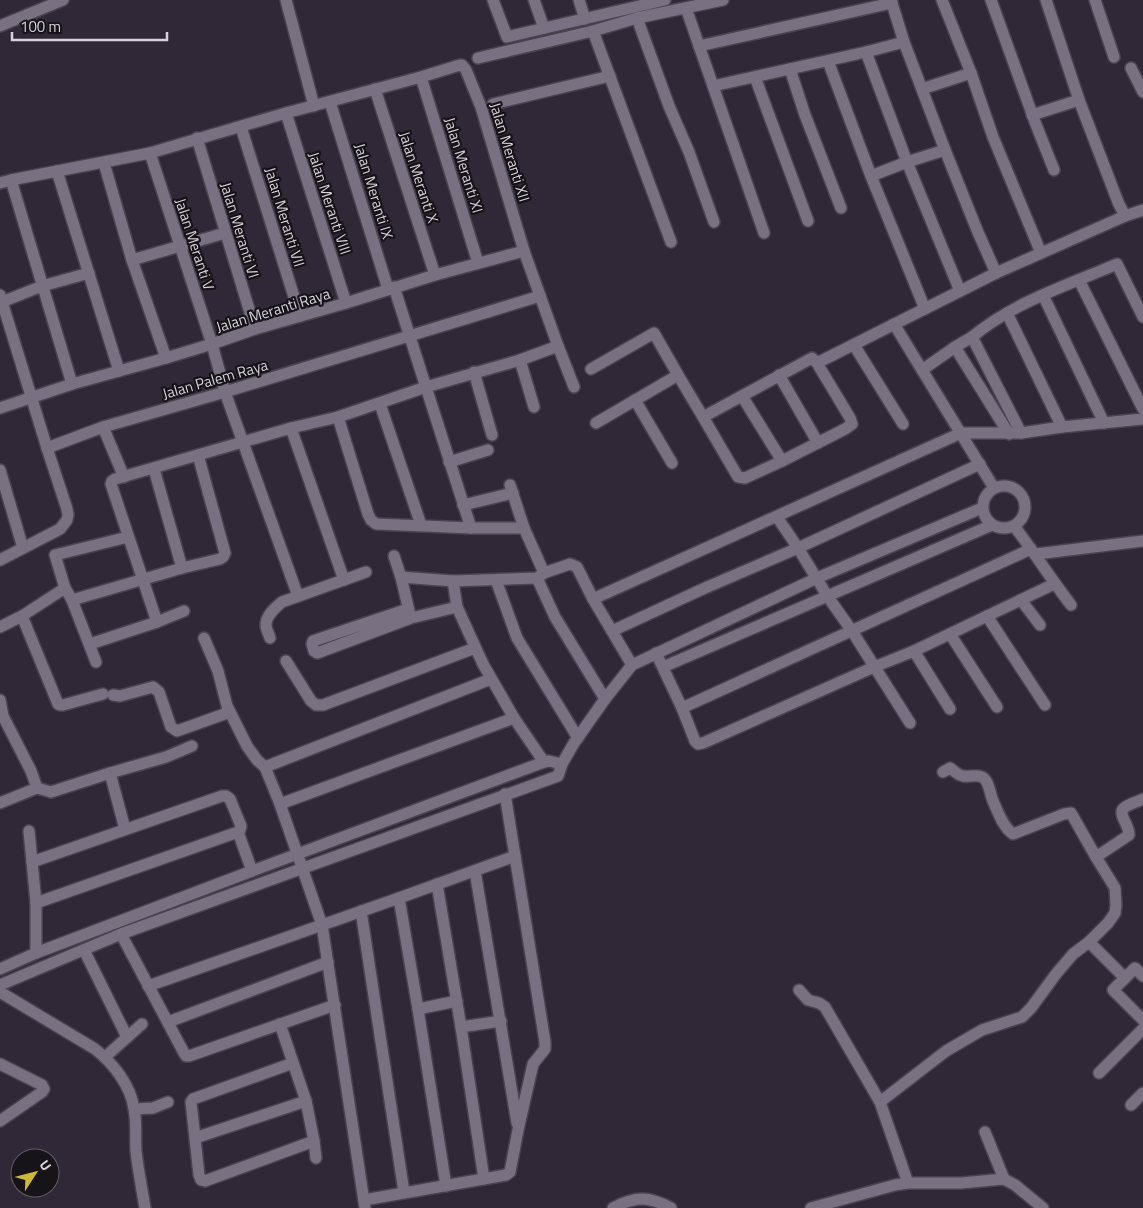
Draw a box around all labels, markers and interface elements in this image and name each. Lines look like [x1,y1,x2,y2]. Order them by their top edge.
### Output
scale bar [12,10,168,42]
text: 100 m [20,15,61,38]
street label: Jalan Meranti XII [484,100,536,204]
street label: Jalan Meranti XI [439,114,489,216]
street label: Jalan Meranti X [393,128,445,226]
street label: Jalan Meranti IX [349,140,400,242]
street label: Jalan Meranti VIII [303,149,357,257]
street label: Jalan Meranti VII [259,164,311,270]
street label: Jalan Meranti VI [214,179,266,281]
street label: Jalan Meranti V [169,195,221,293]
street label: Jalan Meranti Raya [213,282,333,338]
street label: Jalan Palem Raya [160,353,271,405]
north arrow [10,1148,60,1198]
text: U [35,1155,57,1175]

